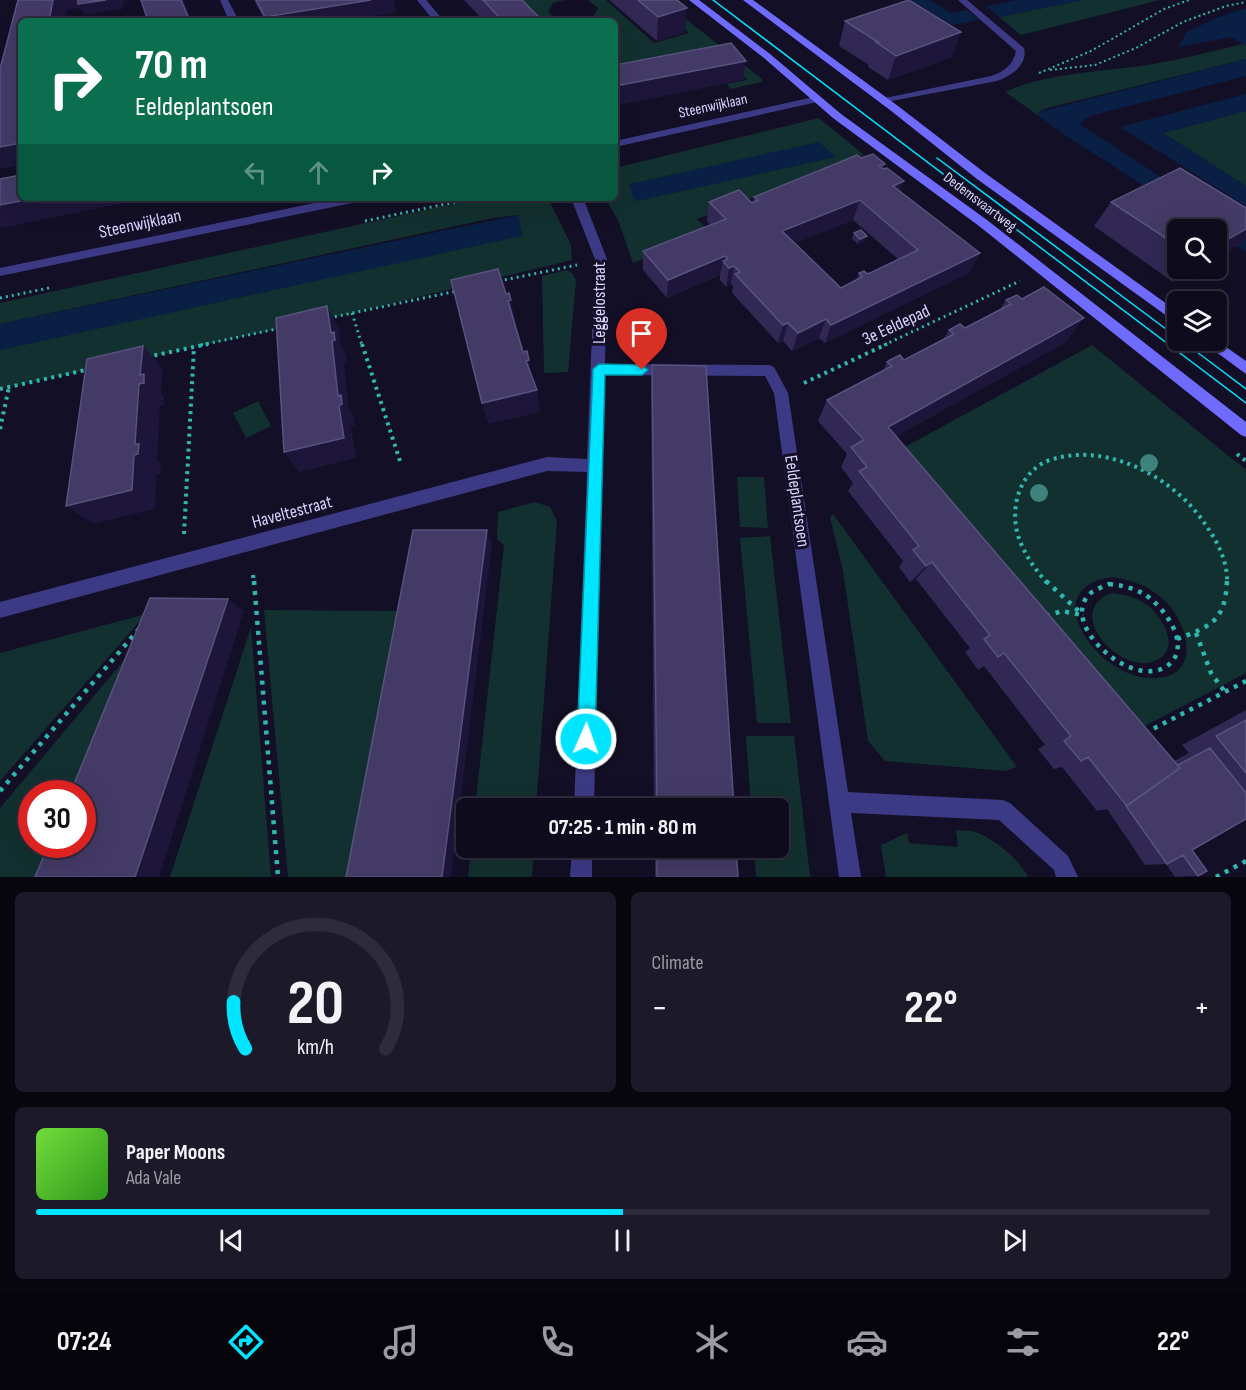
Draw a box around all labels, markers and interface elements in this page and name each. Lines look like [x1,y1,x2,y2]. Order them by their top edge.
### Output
text: 70 m [135,40,208,91]
icon: right [36,42,114,120]
street label: Steenwijklaan [677,89,749,123]
text: Eeldeplantsoen [135,91,274,123]
icon: left [239,156,272,189]
icon: ahead [302,156,335,189]
icon: right [365,156,398,189]
street label: Dedemsvaartweg [939,168,1021,236]
street label: Steenwijklaan [97,205,183,243]
map controls [1167,219,1227,351]
button: search [1167,219,1227,279]
street label: Leggelostraat [589,261,610,344]
button: layers [1167,291,1227,351]
street label: 3e Eeldepad [859,300,933,350]
pin [616,308,667,370]
icon: arrive [625,317,658,350]
street label: Eeldeplantsoen [780,454,814,548]
street label: Haveltestraat [250,491,335,533]
position arrow [554,707,618,771]
speed limit sign: 30 [18,780,96,858]
text: 07:25 · 1 min · 80 m [548,814,697,841]
text: Climate [652,951,704,975]
text: 20 [287,967,344,1042]
text: 22° [904,981,958,1036]
text: − [652,988,668,1028]
text: + [1194,988,1210,1028]
text: km/h [297,1035,334,1060]
text: Paper Moons [126,1139,225,1166]
text: Ada Vale [126,1166,181,1190]
icon: previous [215,1224,248,1257]
icon: pause [606,1224,639,1257]
icon: next [998,1224,1031,1257]
icon: directions [225,1321,267,1363]
icon: music [380,1321,422,1363]
icon: phone [536,1321,578,1363]
icon: climate [691,1321,733,1363]
icon: car [846,1321,888,1363]
icon: filters [1002,1321,1044,1363]
text: 07:24 [57,1326,111,1358]
text: 22° [1157,1326,1189,1358]

